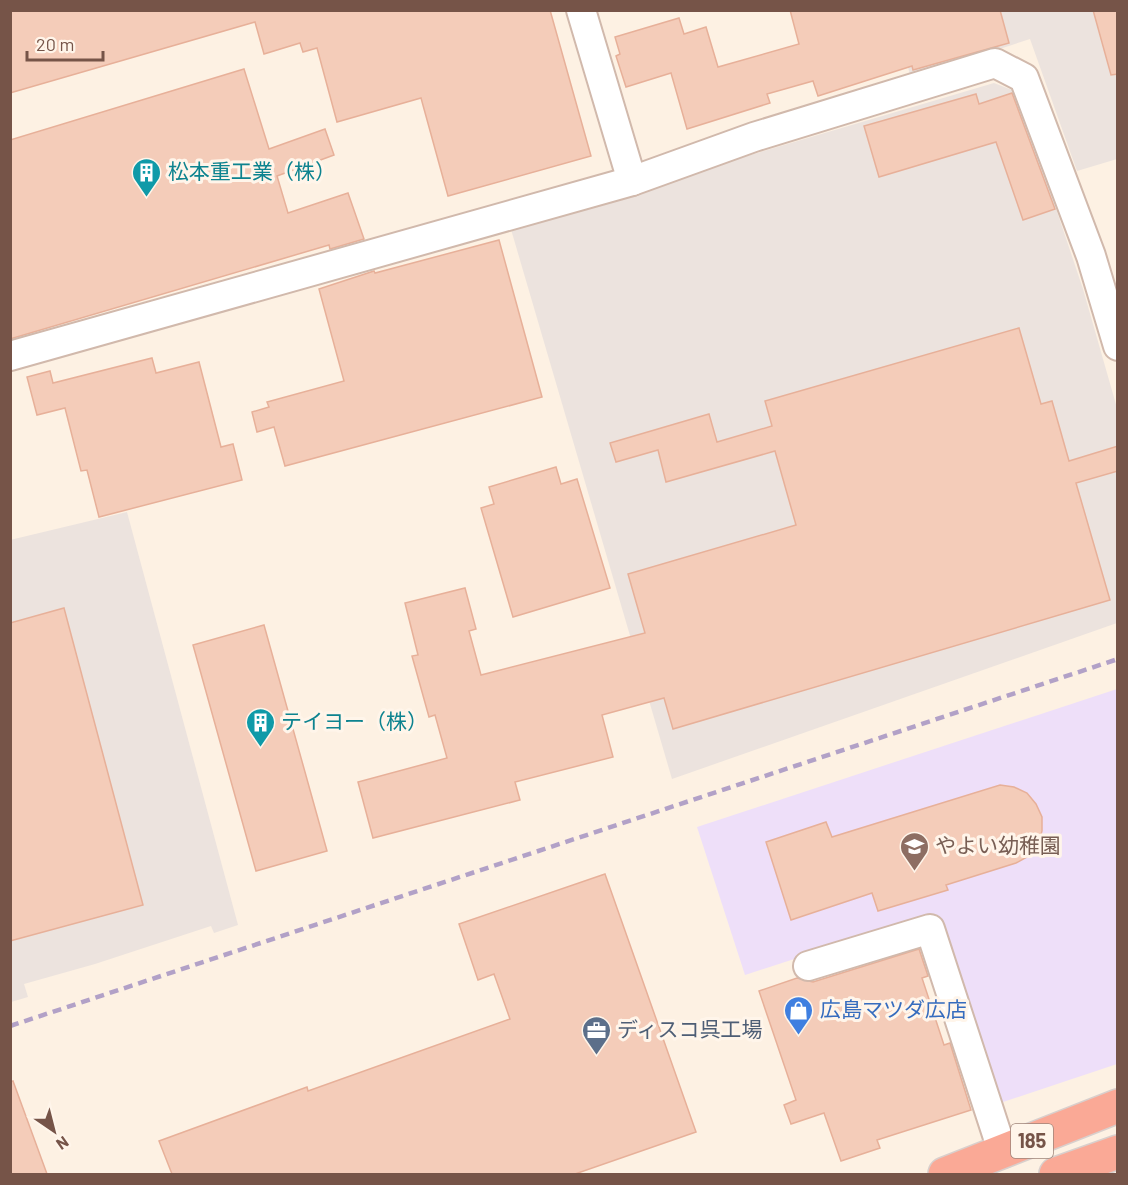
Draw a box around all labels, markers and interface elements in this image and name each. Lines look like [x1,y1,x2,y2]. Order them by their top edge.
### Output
scale bar [27,24,104,62]
text: 20 m [36,33,74,55]
building icon: 松本重工業（株） [131,156,163,198]
place label: 松本重工業（株） [168,158,336,183]
building icon: テイヨー（株） [244,706,276,748]
place label: テイヨー（株） [281,708,428,733]
school or university icon: やよい幼稚園 [898,830,930,872]
place label: やよい幼稚園 [935,832,1061,857]
shop icon: 広島マツダ広店 [783,994,815,1036]
place label: 広島マツダ広店 [820,996,967,1021]
office icon: ディスコ呉工場 [580,1014,612,1056]
place label: ディスコ呉工場 [617,1016,763,1041]
north arrow [24,1101,84,1161]
road number: 185 [1011,1124,1053,1158]
text: N [53,1133,73,1155]

